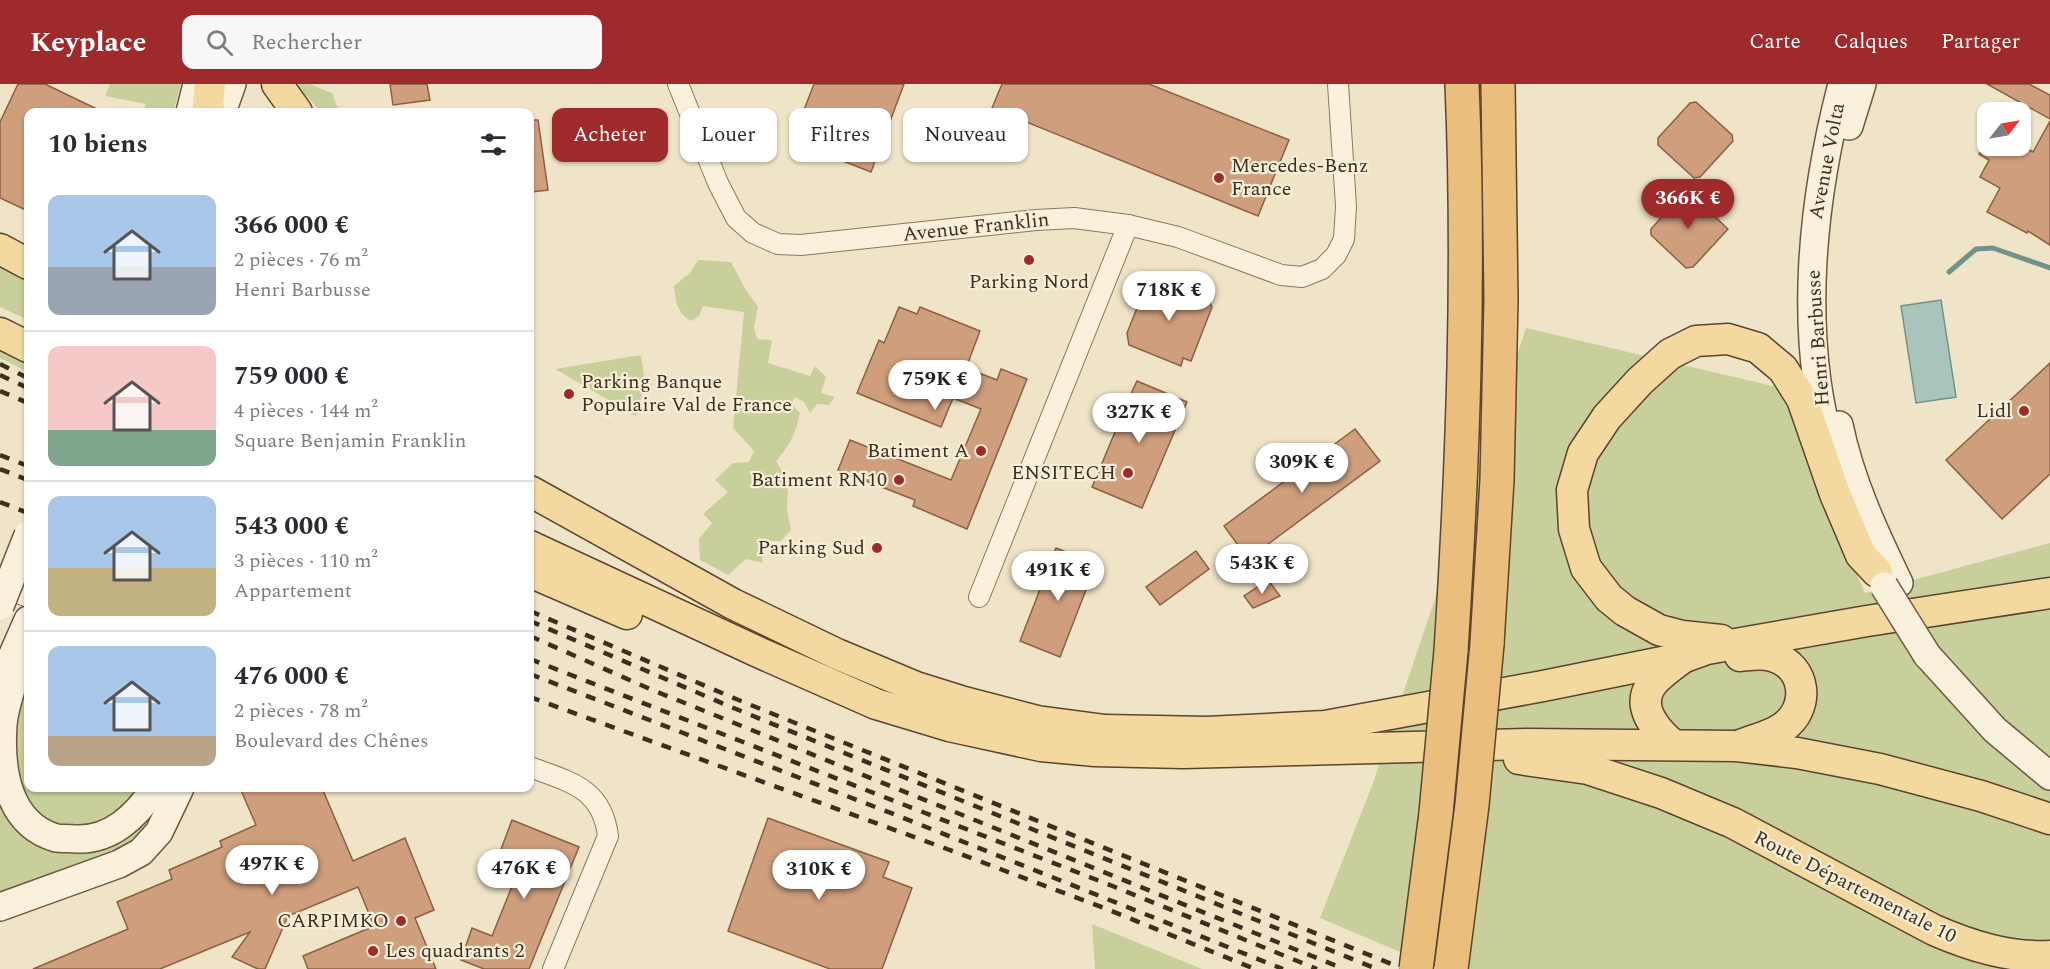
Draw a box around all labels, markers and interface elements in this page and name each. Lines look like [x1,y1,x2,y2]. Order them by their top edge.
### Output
search box [182,15,602,69]
text: Keyplace [30,21,146,64]
icon: search [203,26,236,59]
text: Rechercher [251,26,362,59]
text: Carte [1749,26,1801,58]
text: Calques [1834,26,1908,58]
text: Partager [1941,26,2020,58]
street label: Avenue Volta [1801,100,1853,222]
north arrow [1977,102,2031,156]
map controls [1977,102,2031,156]
chip: Acheter [552,108,668,162]
chip: Louer [680,108,777,162]
chip: Filtres [789,108,891,162]
chip: Nouveau [903,108,1028,162]
text: 10 biens [48,124,148,164]
icon: filters [477,128,510,161]
place label: Mercedes-Benz France [1231,151,1368,204]
marker: Mercedes-Benz France [1212,171,1226,185]
pin: 366K € [1639,179,1737,230]
text: 366K € [1655,183,1721,213]
street label: Avenue Franklin [901,204,1051,250]
text: 366 000 € [234,205,349,245]
icon: home [96,219,168,291]
text: 2 pièces · 76 m² [234,245,368,275]
marker: Parking Nord [1022,253,1036,267]
place label: Parking Nord [969,267,1089,297]
street label: Henri Barbusse [1798,269,1838,407]
pin: 718K € [1120,271,1218,322]
text: Henri Barbusse [234,275,371,305]
text: 718K € [1136,275,1202,305]
text: 759 000 € [234,356,349,396]
pin: 759K € [886,360,984,411]
text: 759K € [902,364,968,394]
place label: Parking Banque Populaire Val de France [581,367,792,420]
icon: home [96,370,168,442]
marker: Parking Banque Populaire Val de France [562,387,576,401]
pin: 327K € [1090,393,1188,444]
text: 4 pièces · 144 m² [234,396,378,426]
place label: Lidl [1976,396,2012,426]
text: 327K € [1106,397,1172,427]
marker: Lidl [2017,404,2031,418]
text: Square Benjamin Franklin [234,426,466,456]
place label: Batiment A [867,436,969,466]
pin: 309K € [1253,443,1351,494]
marker: Batiment A [974,444,988,458]
text: 309K € [1269,447,1335,477]
place label: ENSITECH [1011,458,1116,488]
place label: Batiment RN10 [751,465,887,495]
marker: ENSITECH [1121,466,1135,480]
marker: Batiment RN10 [892,473,906,487]
text: 543 000 € [234,506,349,546]
icon: home [96,520,168,592]
place label: Parking Sud [757,533,865,563]
marker: Parking Sud [870,541,884,555]
pin: 543K € [1213,544,1311,595]
text: 3 pièces · 110 m² [234,546,378,576]
text: 543K € [1229,548,1295,578]
pin: 491K € [1009,551,1107,602]
text: 491K € [1025,555,1091,585]
text: Appartement [234,576,352,606]
text: 476 000 € [234,656,349,696]
icon: home [96,670,168,742]
text: 2 pièces · 78 m² [234,696,368,726]
text: Boulevard des Chênes [234,726,429,756]
street label: Route Départementale 10 [1748,823,1962,951]
pin: 497K € [223,845,321,896]
text: 497K € [239,849,305,879]
pin: 476K € [475,849,573,900]
pin: 310K € [770,850,868,901]
text: 476K € [491,853,557,883]
text: 310K € [786,854,852,884]
place label: CARPIMKO [277,906,389,936]
marker: CARPIMKO [394,914,408,928]
place label: Les quadrants 2 [385,936,525,966]
marker: Les quadrants 2 [366,944,380,958]

